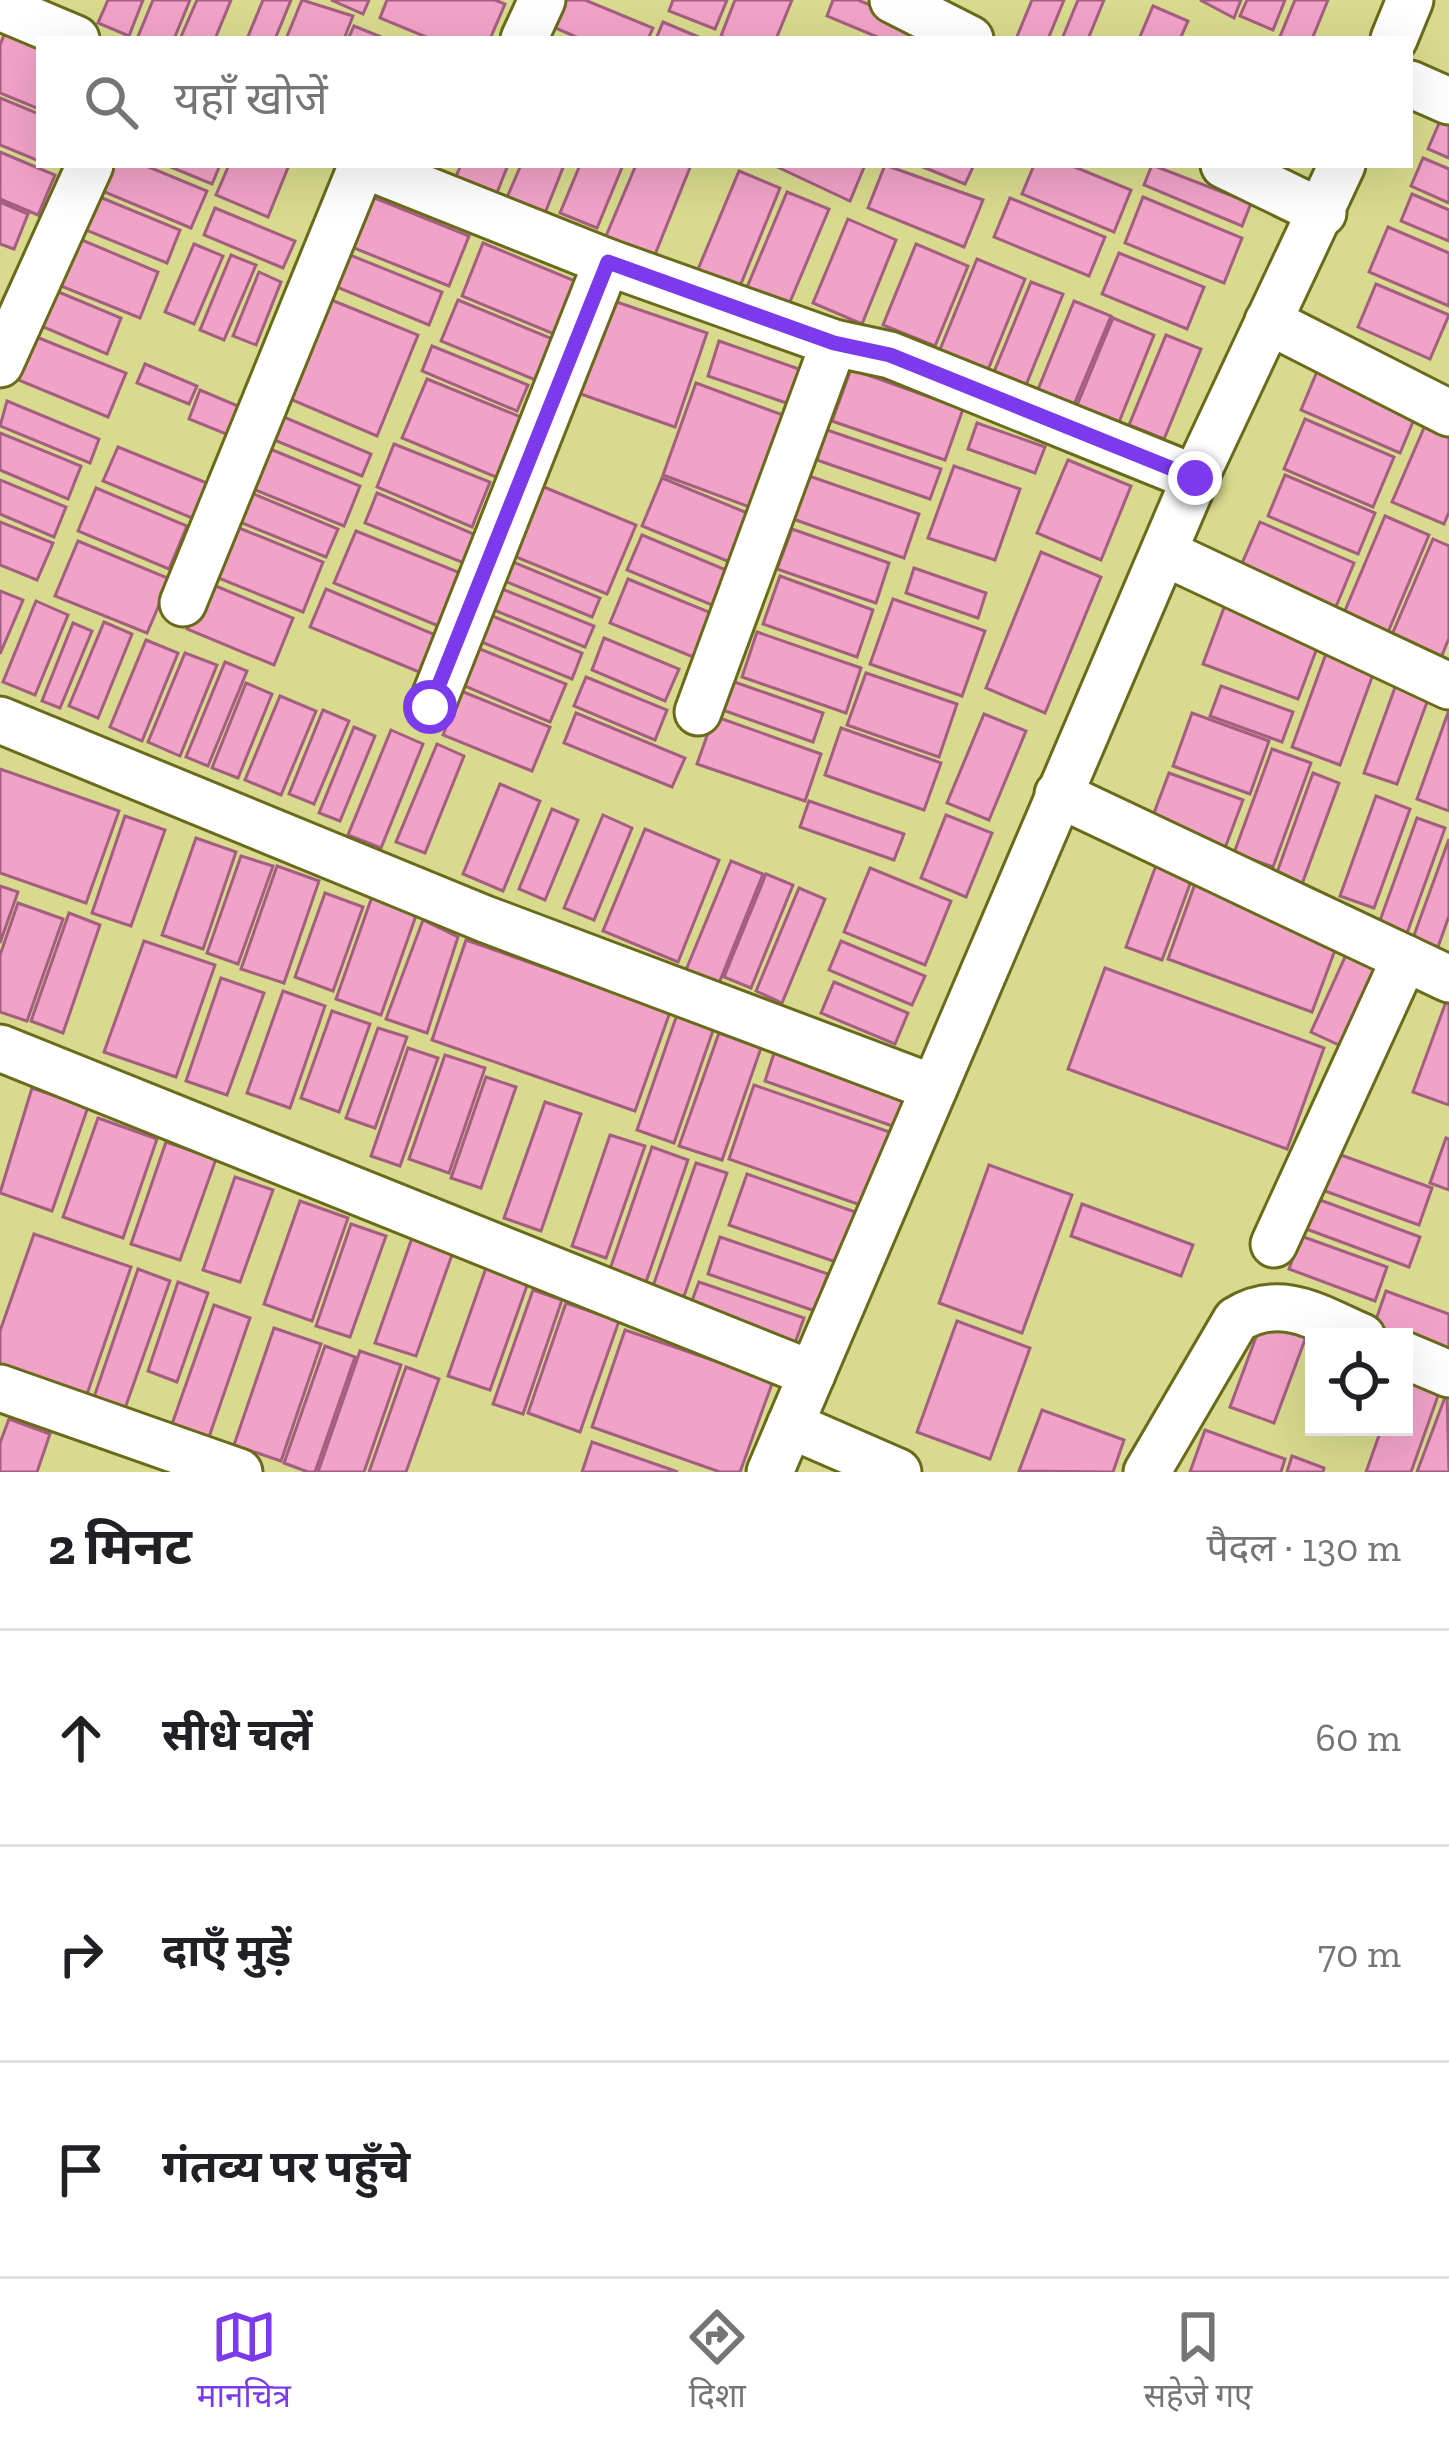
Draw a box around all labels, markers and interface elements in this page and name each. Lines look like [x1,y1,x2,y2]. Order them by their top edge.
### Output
search box [36,36,1413,168]
icon: search [78,69,144,135]
text: यहाँ खोजें [174,72,328,126]
route end [1168,451,1222,505]
route start [403,680,457,734]
map controls [1305,1328,1413,1436]
button: locate [1305,1328,1413,1436]
text: 2 मिनट [48,1516,192,1577]
text: पैदल · 130 m [1206,1524,1401,1571]
icon: ahead [48,1705,114,1771]
text: सीधे चलें [162,1708,312,1762]
text: 60 m [1315,1714,1401,1761]
icon: right [48,1921,114,1987]
text: दाएँ मुड़ें [162,1924,291,1978]
text: 70 m [1318,1930,1401,1977]
icon: arrive [48,2137,114,2203]
text: गंतव्य पर पहुँचे [162,2140,410,2194]
tab: मानचित्र [197,2304,291,2420]
tab: दिशा [684,2304,750,2420]
tab: सहेजे गए [1144,2304,1252,2420]

